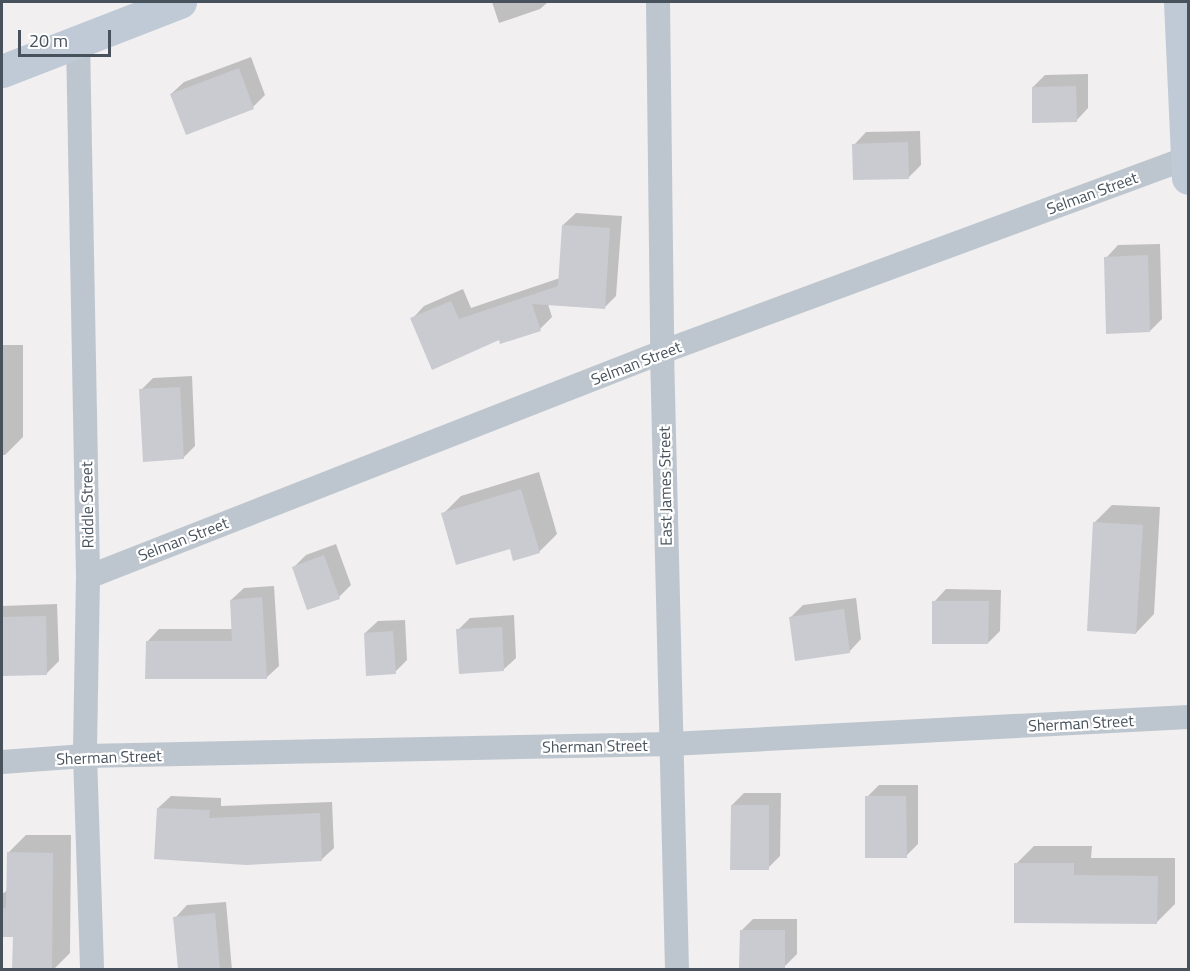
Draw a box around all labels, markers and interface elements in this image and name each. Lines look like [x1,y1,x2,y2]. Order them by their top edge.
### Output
scale bar [21,18,114,56]
text: 20 m [29,27,68,54]
street label: Selman Street [1044,168,1140,218]
street label: Selman Street [588,337,684,389]
street label: East James Street [654,426,676,546]
street label: Riddle Street [77,461,97,549]
street label: Selman Street [135,513,231,565]
street label: Sherman Street [1028,711,1134,735]
street label: Sherman Street [542,735,648,757]
street label: Sherman Street [56,746,162,768]

